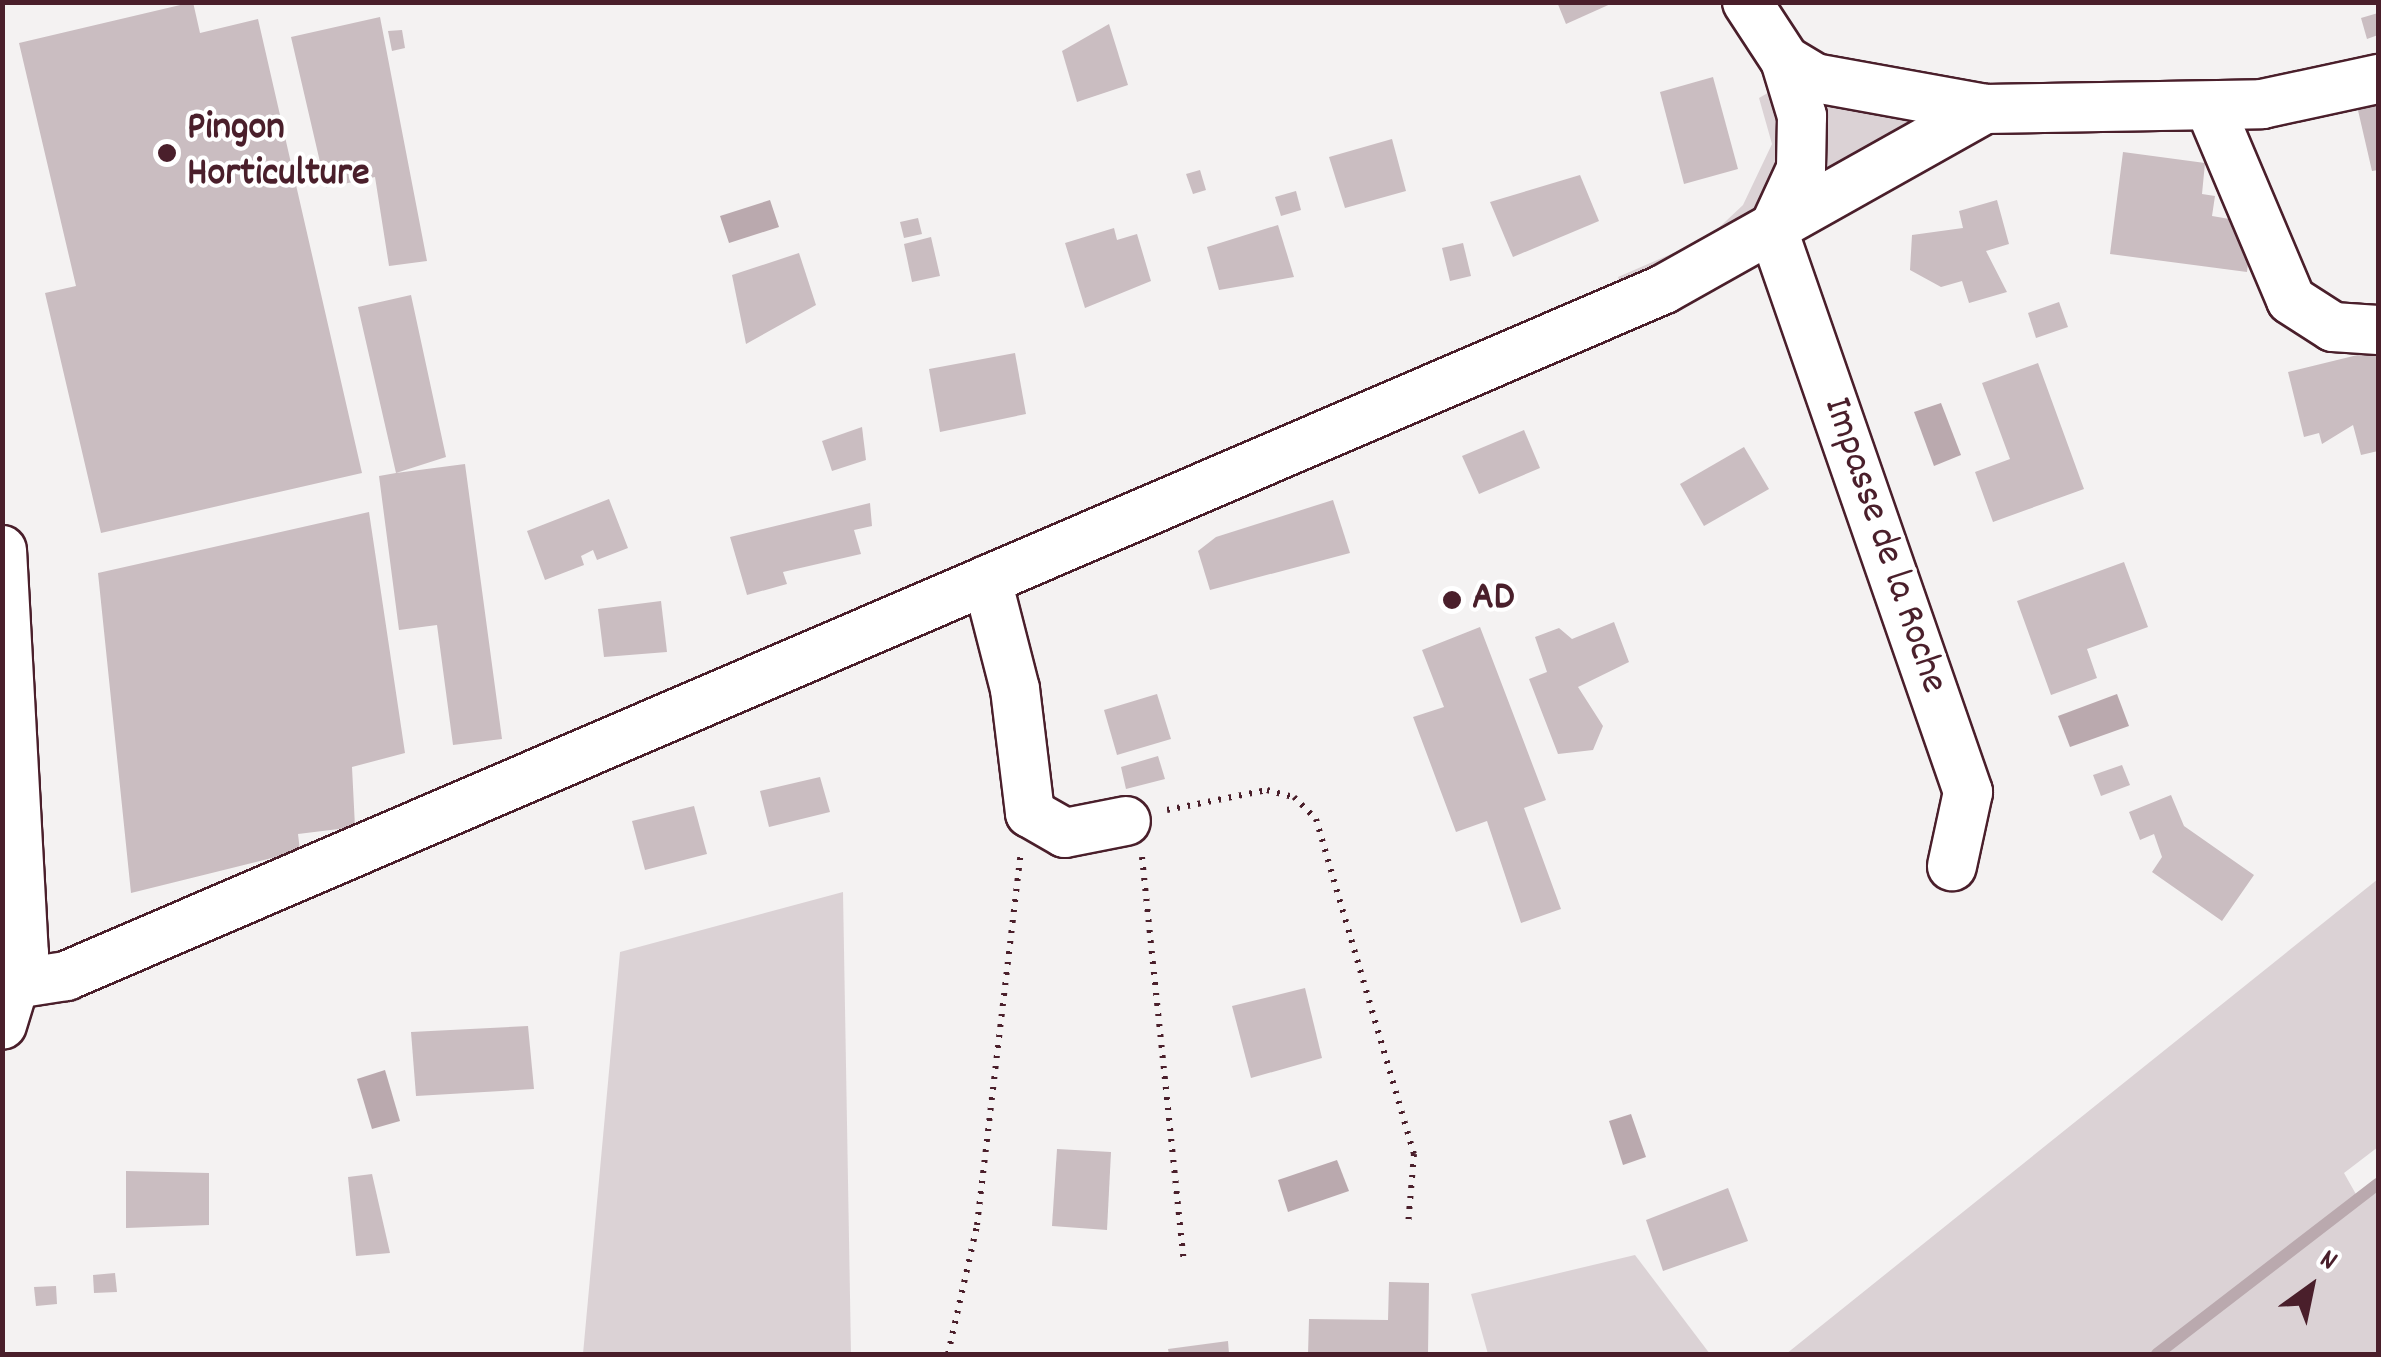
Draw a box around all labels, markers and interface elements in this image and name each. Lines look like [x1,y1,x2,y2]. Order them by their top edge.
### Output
place label: Pingon Horticulture [187,106,369,200]
marker: Pingon Horticulture [156,142,178,164]
street label: Impasse de la Roche [1810,392,1956,700]
place label: AD [1472,576,1514,624]
marker: AD [1441,589,1463,611]
north arrow [2261,1237,2361,1337]
text: N [2311,1241,2344,1282]

